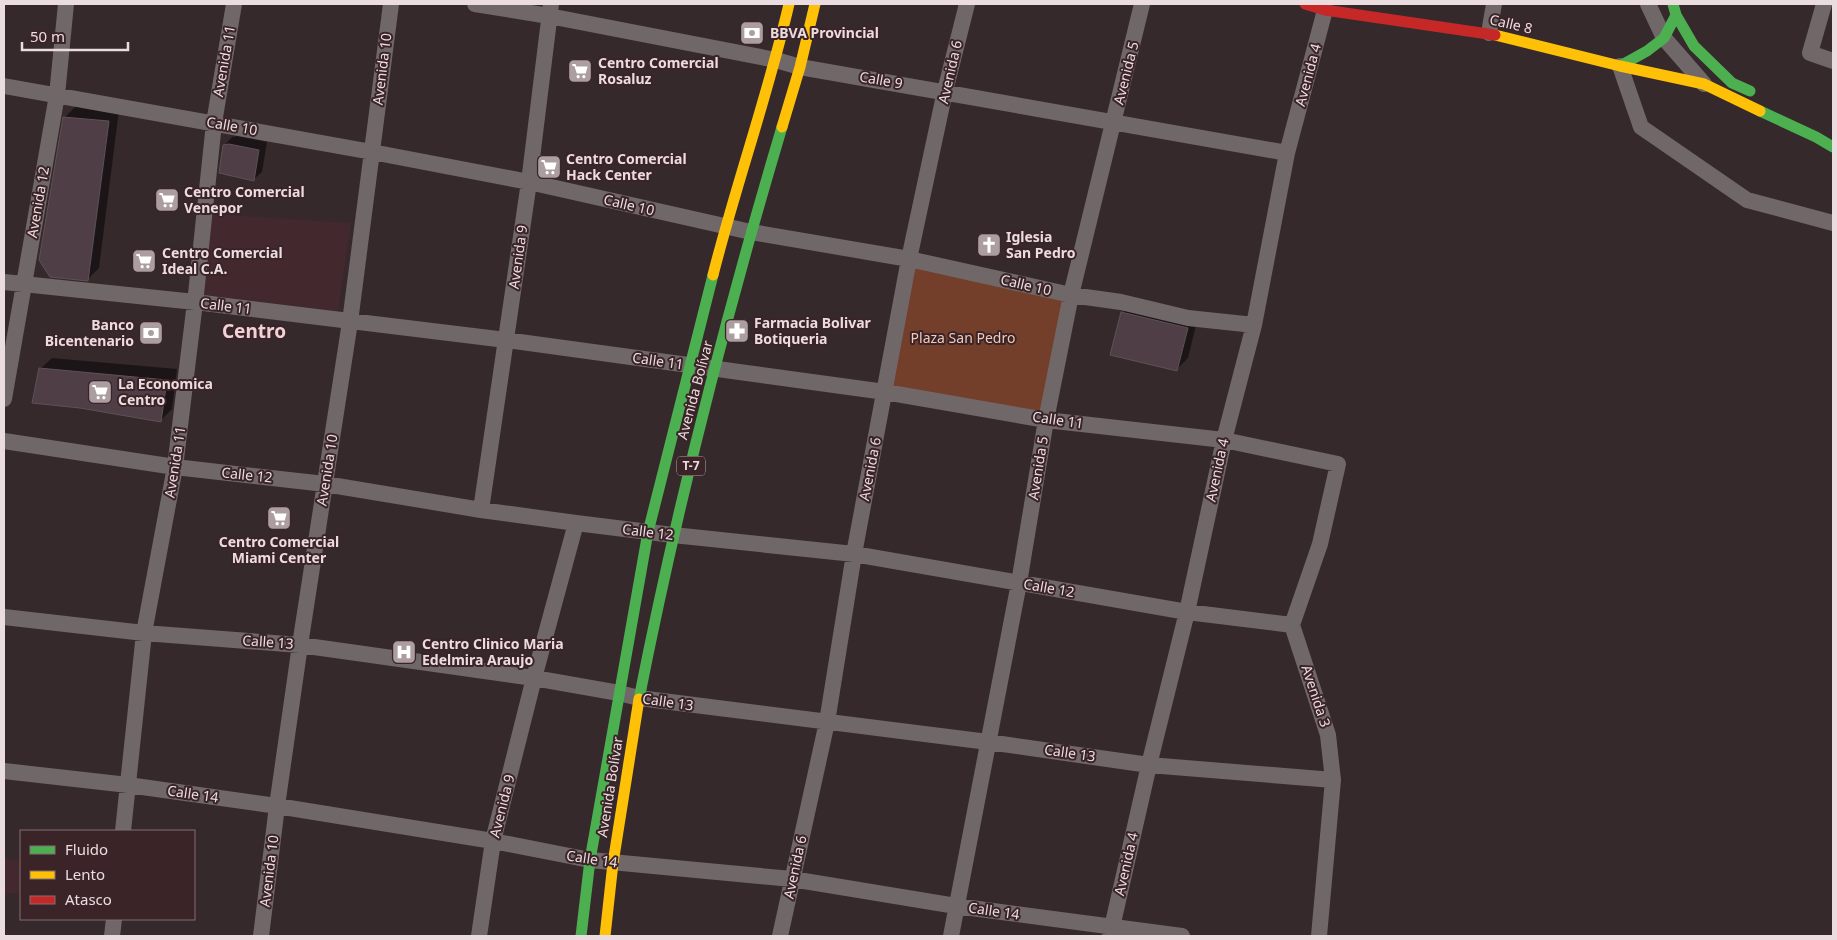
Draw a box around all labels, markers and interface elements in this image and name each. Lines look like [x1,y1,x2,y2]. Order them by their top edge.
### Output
street label: Calle 8 [1488,9,1534,38]
scale bar [22,20,129,52]
bank icon: BBVA Provincial [739,20,765,46]
place label: BBVA Provincial [770,23,879,42]
street label: Avenida 11 [208,24,239,98]
text: 50 m [30,26,65,46]
street label: Avenida 10 [368,32,395,106]
street label: Avenida 6 [933,38,966,105]
street label: Avenida 5 [1109,39,1143,106]
street label: Avenida 4 [1290,41,1325,108]
place label: Centro Comercial Rosaluz [598,53,719,88]
supermarket icon: Centro Comercial Rosaluz [567,58,593,84]
street label: Calle 9 [858,66,904,93]
street label: Calle 10 [205,112,259,139]
place label: Centro Comercial Hack Center [566,149,687,184]
supermarket icon: Centro Comercial Hack Center [536,154,562,180]
street label: Avenida 12 [22,165,53,239]
place label: Centro Comercial Venepor [184,182,305,217]
supermarket icon: Centro Comercial Venepor [154,187,180,213]
street label: Calle 10 [602,189,656,220]
street label: Avenida 9 [504,224,531,290]
place label: Iglesia San Pedro [1006,227,1076,262]
church icon: Iglesia San Pedro [976,232,1002,258]
place label: Centro Comercial Ideal C.A. [162,243,283,278]
supermarket icon: Centro Comercial Ideal C.A. [131,248,157,274]
street label: Calle 10 [999,269,1053,300]
street label: Calle 11 [199,293,253,318]
place label: Farmacia Bolivar Botiqueria [754,313,872,348]
place label: Banco Bicentenario [45,315,134,350]
district label: Centro [222,318,286,344]
pharmacy icon: Farmacia Bolivar Botiqueria [724,318,750,344]
bank icon: Banco Bicentenario [138,320,164,346]
park label: Plaza San Pedro [911,328,1015,347]
street label: Avenida Bolívar [672,338,717,442]
street label: Calle 11 [631,348,685,373]
place label: La Economica Centro [118,374,213,409]
supermarket icon: La Economica Centro [87,379,113,405]
street label: Calle 11 [1031,407,1085,432]
street label: Avenida 11 [159,425,190,499]
street label: Avenida 10 [311,433,342,507]
street label: Avenida 5 [1023,435,1052,501]
street label: Avenida 6 [854,436,885,502]
street label: Avenida 4 [1201,436,1232,503]
road number: T-7 [677,456,705,476]
street label: Calle 12 [220,462,274,487]
supermarket icon: Centro Comercial Miami Center [266,505,292,531]
street label: Calle 12 [621,519,675,544]
place label: Centro Comercial Miami Center [219,532,339,567]
street label: Calle 12 [1022,574,1076,601]
street label: Calle 13 [242,630,294,653]
place label: Centro Clinico Maria Edelmira Araujo [422,634,564,669]
hospital icon: Centro Clinico Maria Edelmira Araujo [391,639,417,665]
street label: Avenida 3 [1297,662,1335,729]
street label: Calle 13 [641,689,695,714]
street label: Avenida Bolívar [592,735,627,839]
street label: Calle 13 [1043,740,1097,765]
street label: Avenida 9 [485,772,519,839]
street label: Calle 14 [166,781,220,806]
legend [20,830,195,920]
street label: Avenida 4 [1109,830,1142,897]
street label: Avenida 6 [779,833,810,900]
street label: Avenida 10 [255,834,282,908]
text: Fluido [65,839,108,859]
street label: Calle 14 [565,846,619,871]
text: Lento [65,864,105,884]
text: Atasco [65,889,112,909]
street label: Calle 14 [967,898,1021,923]

